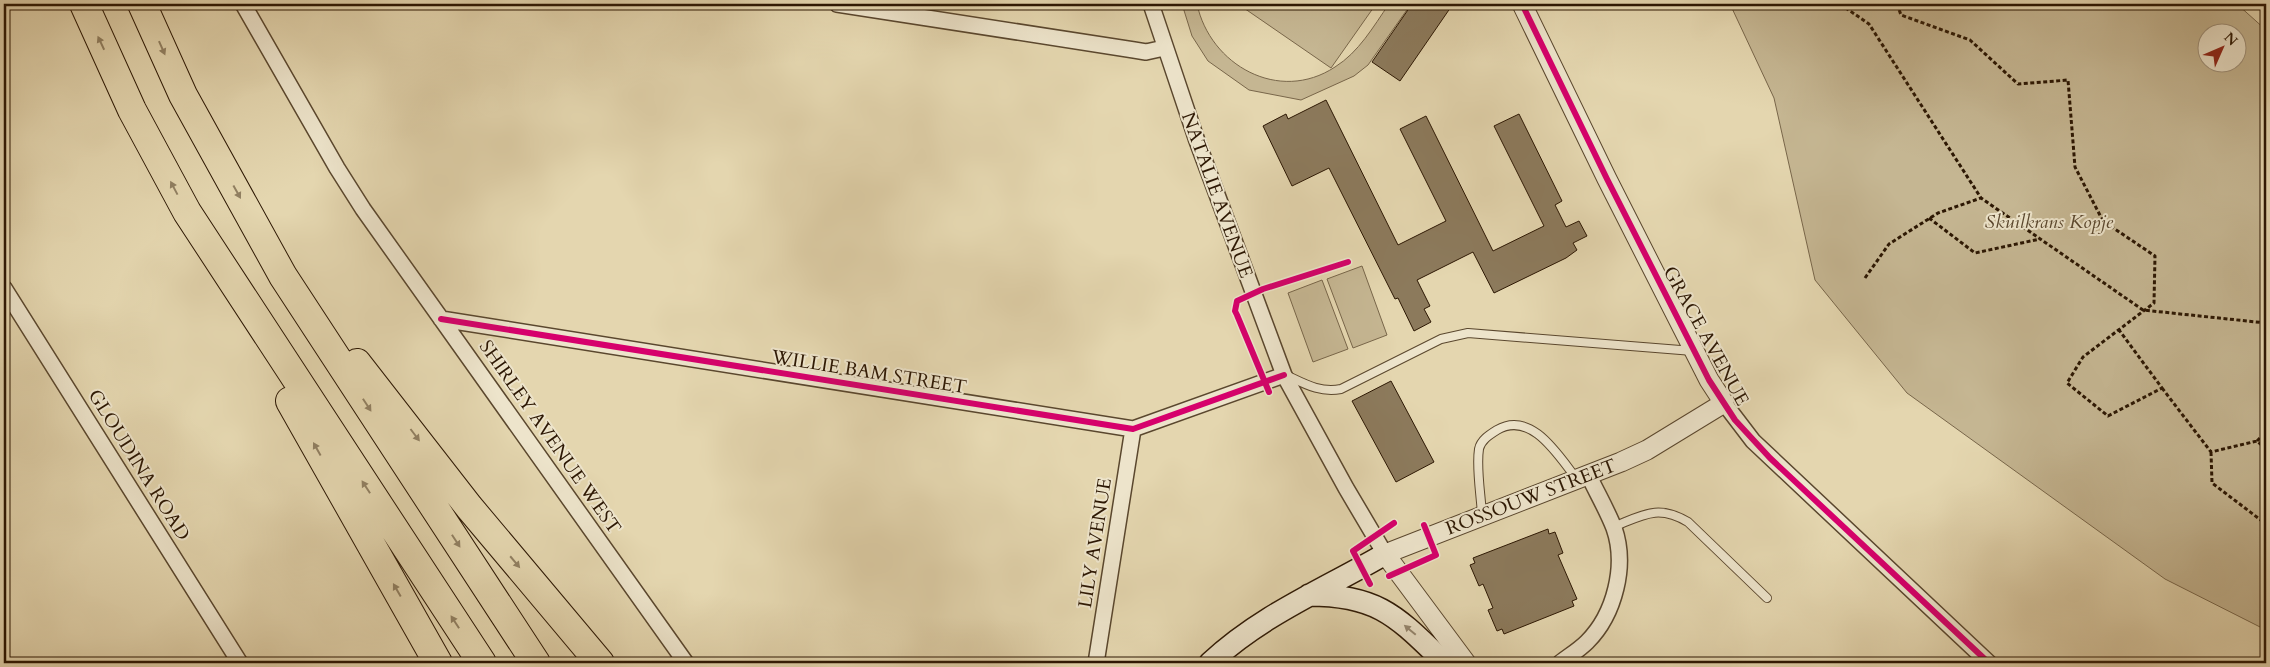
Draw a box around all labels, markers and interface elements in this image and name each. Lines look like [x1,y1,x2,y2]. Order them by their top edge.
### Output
north arrow [2198,22,2248,72]
text: N [2220,28,2242,50]
one-way arrow [97,36,105,50]
one-way arrow [158,41,166,55]
street label: NATALIE AVENUE [1175,108,1259,282]
one-way arrow [170,181,178,196]
one-way arrow [233,185,241,200]
park label: Skuilkrans Kopje [1985,209,2114,235]
street label: GRACE AVENUE [1657,262,1755,410]
street label: SHIRLEY AVENUE WEST [473,335,627,539]
street label: WILLIE BAM STREET [769,344,968,400]
street label: GLOUDINA ROAD [82,384,196,546]
one-way arrow [363,399,372,412]
one-way arrow [409,428,420,441]
one-way arrow [313,441,321,456]
street label: ROSSOUW STREET [1442,452,1620,542]
street label: LILY AVENUE [1072,476,1118,610]
one-way arrow [361,480,371,493]
one-way arrow [452,535,461,548]
one-way arrow [510,556,521,569]
one-way arrow [393,583,401,598]
one-way arrow [450,616,460,629]
one-way arrow [1404,624,1417,635]

